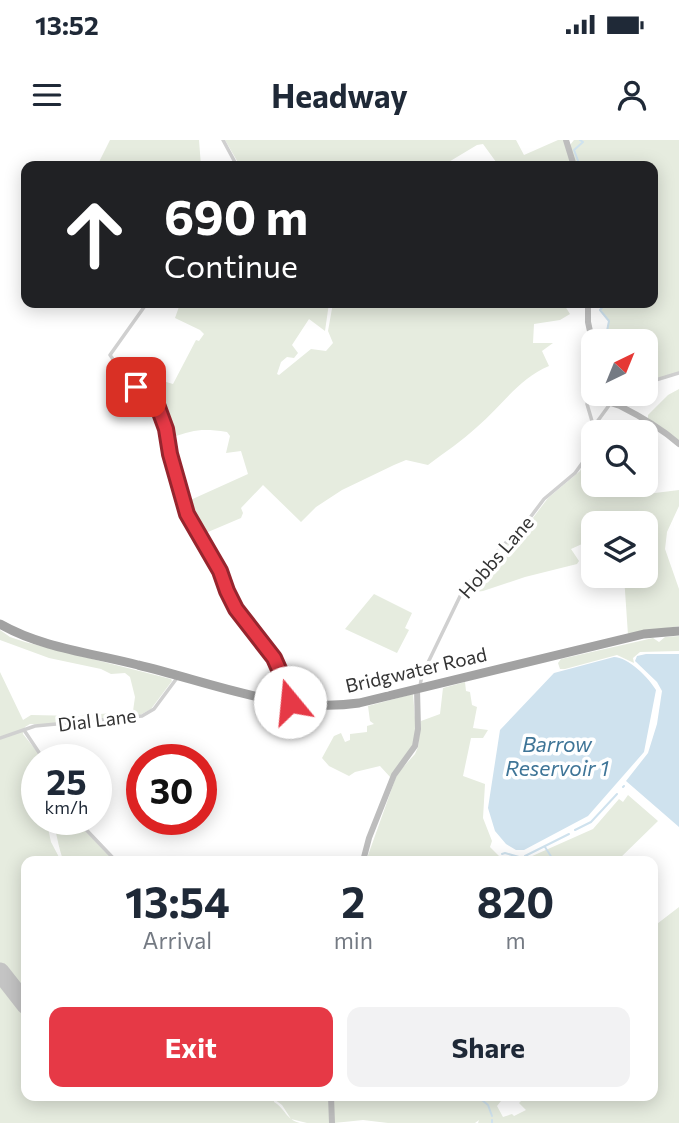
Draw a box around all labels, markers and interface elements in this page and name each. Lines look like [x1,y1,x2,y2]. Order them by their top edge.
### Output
text: 13:52 [35,9,99,40]
text: Headway [271,75,408,115]
icon: menu [28,76,66,114]
icon: person [613,76,651,114]
text: 690 m [164,185,308,245]
icon: ahead [49,189,140,280]
text: Continue [164,245,298,285]
north arrow [581,329,658,406]
map controls [581,329,658,588]
pin [106,357,166,417]
icon: arrive [117,368,155,406]
button: search [581,420,658,497]
street label: Hobbs Lane [454,511,538,603]
button: layers [581,511,658,588]
street label: Bridgwater Road [343,642,489,697]
position arrow [253,665,327,739]
street label: Dial Lane [56,703,138,736]
water label: Barrow Reservoir 1 [505,731,609,780]
speed limit sign: 30 [126,744,217,835]
text: 25 [46,759,87,802]
text: km/h [45,796,88,818]
text: 13:54 [125,875,230,927]
text: 2 [341,875,365,927]
text: 820 [477,875,554,927]
text: Arrival [143,926,212,954]
text: min [334,926,373,954]
text: m [505,926,525,954]
button: Exit [49,1007,333,1087]
button: Share [347,1007,630,1087]

